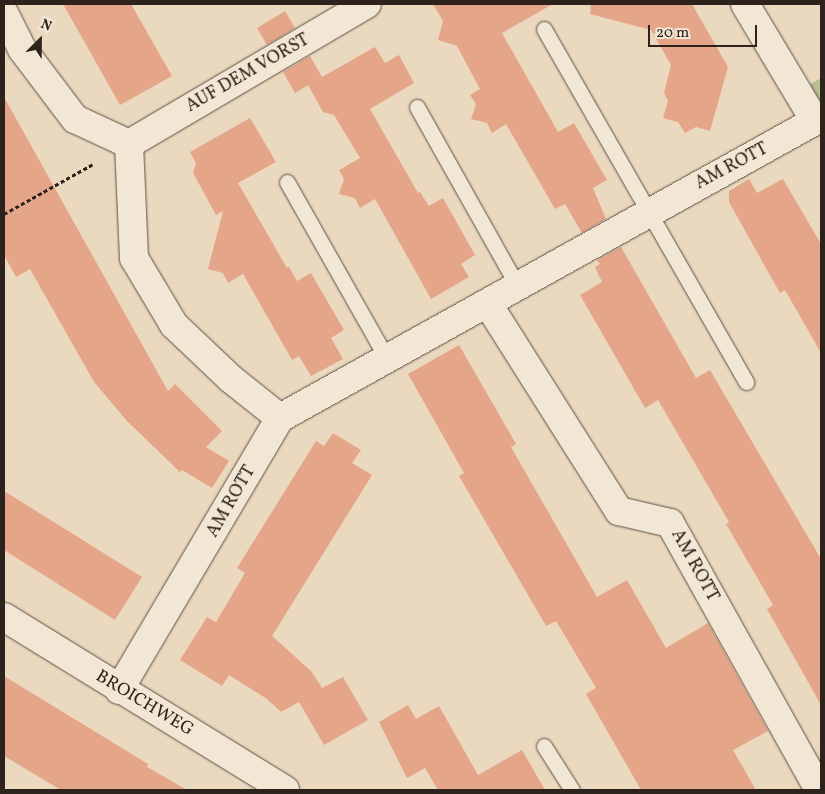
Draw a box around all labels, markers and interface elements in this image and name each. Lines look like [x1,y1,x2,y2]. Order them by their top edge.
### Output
north arrow [15,15,65,65]
text: N [38,15,54,36]
scale bar [650,15,759,47]
text: 20 m [656,23,689,44]
street label: AUF DEM VORST [182,30,314,118]
street label: AM ROTT [692,139,772,195]
street label: AM ROTT [203,462,261,542]
street label: AM ROTT [665,526,723,606]
street label: BROICHWEG [91,666,197,742]

